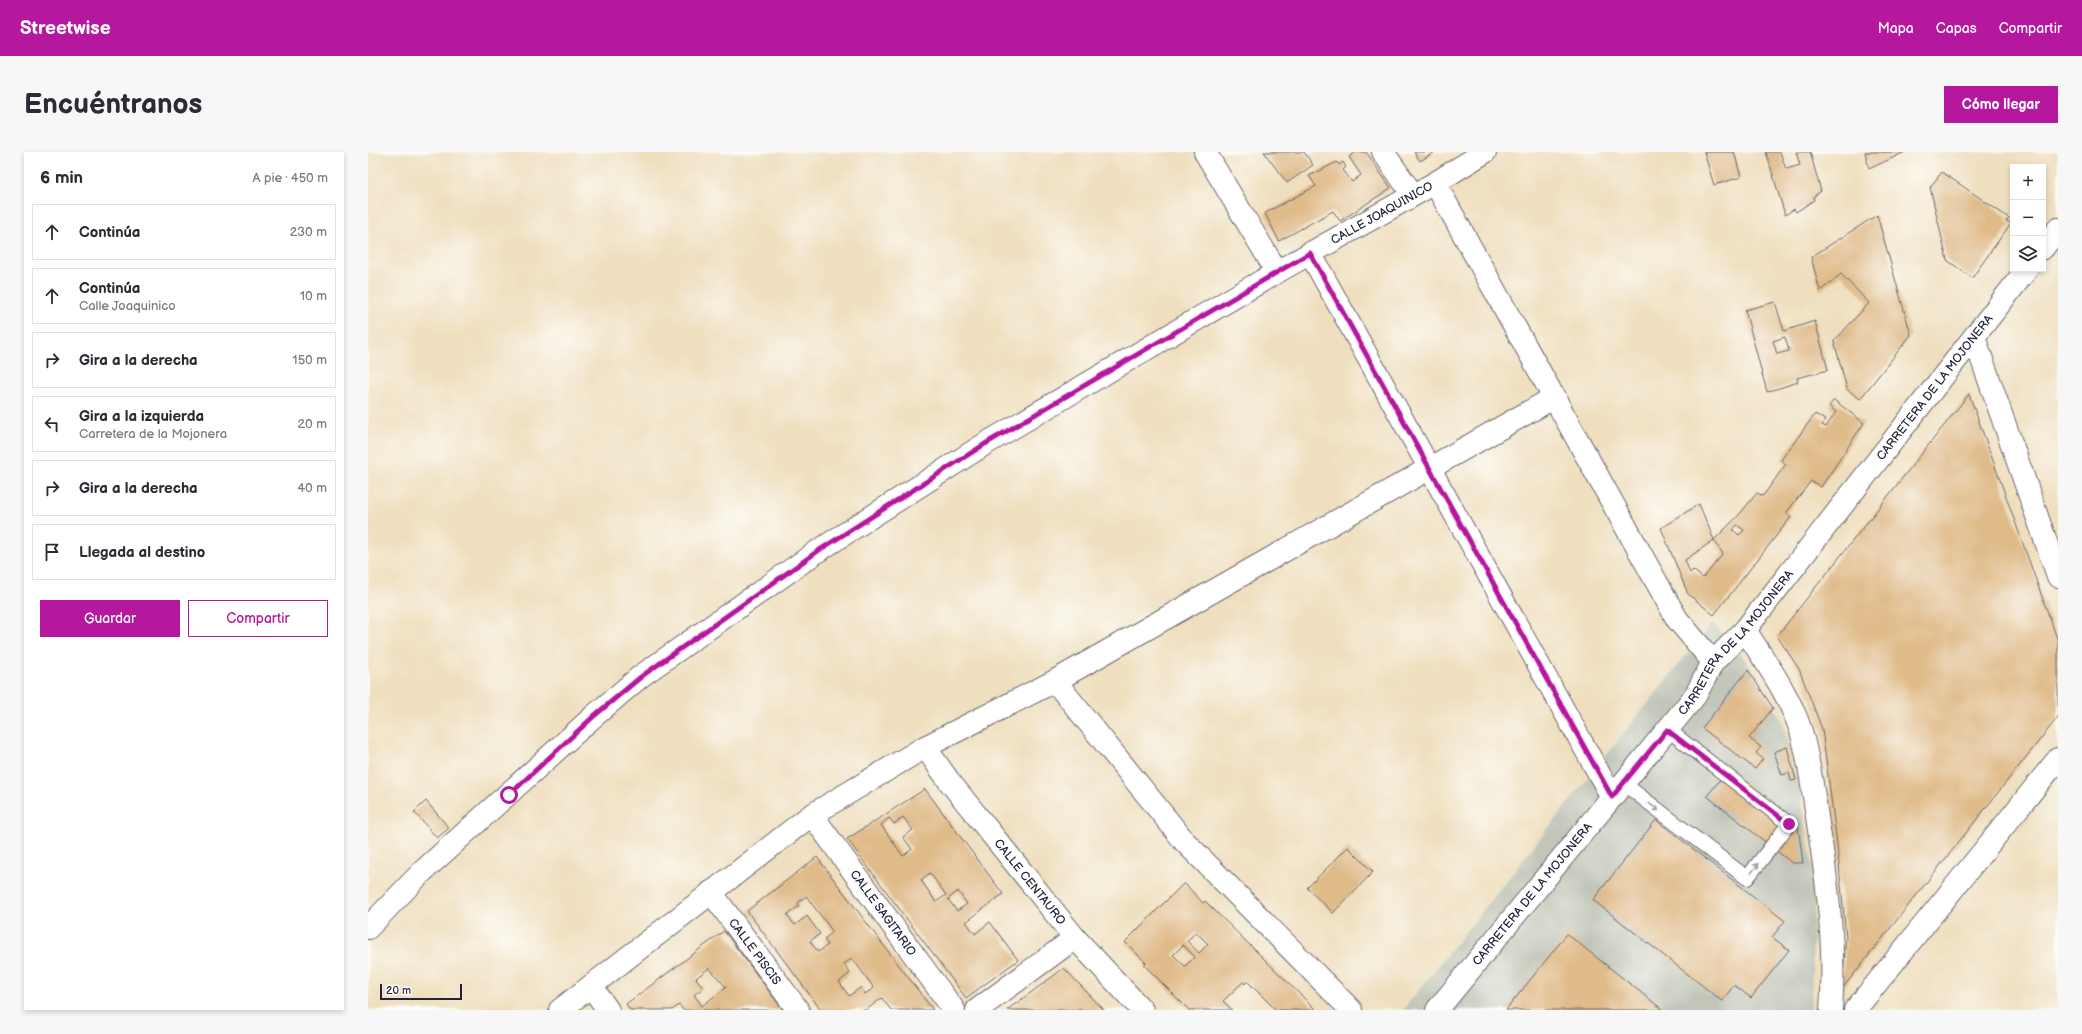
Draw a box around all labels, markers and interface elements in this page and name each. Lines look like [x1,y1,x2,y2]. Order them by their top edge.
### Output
text: Streetwise [20,17,111,40]
text: Mapa [1878,20,1914,37]
text: Capas [1936,20,1977,37]
text: Compartir [1999,20,2062,37]
button: Cómo llegar [1944,86,2058,123]
text: Encuéntranos [24,88,202,121]
map controls [2010,164,2046,272]
button: + [2010,164,2046,200]
text: 6 min [40,168,83,188]
text: A pie · 450 m [252,170,328,186]
street label: CALLE JOAQUINICO [1328,178,1436,248]
button: − [2010,200,2046,236]
icon: ahead [41,221,63,243]
text: Continúa [79,223,140,242]
text: 230 m [290,224,327,240]
button: layers [2010,236,2046,272]
text: Continúa [79,279,140,298]
icon: ahead [41,285,63,307]
text: 10 m [300,288,327,304]
text: Calle Joaquinico [79,298,176,314]
street label: CARRETERA DE LA MOJONERA [1873,311,1996,463]
icon: right [41,349,63,371]
text: Gira a la derecha [79,351,198,370]
text: 150 m [293,352,327,368]
text: Gira a la izquierda [79,407,204,426]
icon: left [41,413,63,435]
text: 20 m [297,416,327,432]
text: Carretera de la Mojonera [79,426,227,442]
icon: right [41,477,63,499]
text: Gira a la derecha [79,479,198,498]
text: 40 m [297,480,327,496]
icon: arrive [41,541,63,563]
text: Llegada al destino [79,543,205,562]
street label: CARRETERA DE LA MOJONERA [1675,566,1797,718]
button: Guardar [40,600,180,637]
button: Compartir [188,600,328,637]
route start [500,786,518,804]
one-way arrow [1649,803,1660,811]
route end [1780,815,1798,833]
street label: CARRETERA DE LA MOJONERA [1469,819,1596,969]
street label: CALLE CENTAURO [991,836,1069,928]
one-way arrow [1751,862,1759,873]
street label: CALLE SAGITARIO [847,867,919,959]
street label: CALLE PISCIS [725,915,784,988]
scale bar [380,982,462,1001]
text: 20 m [386,984,411,997]

